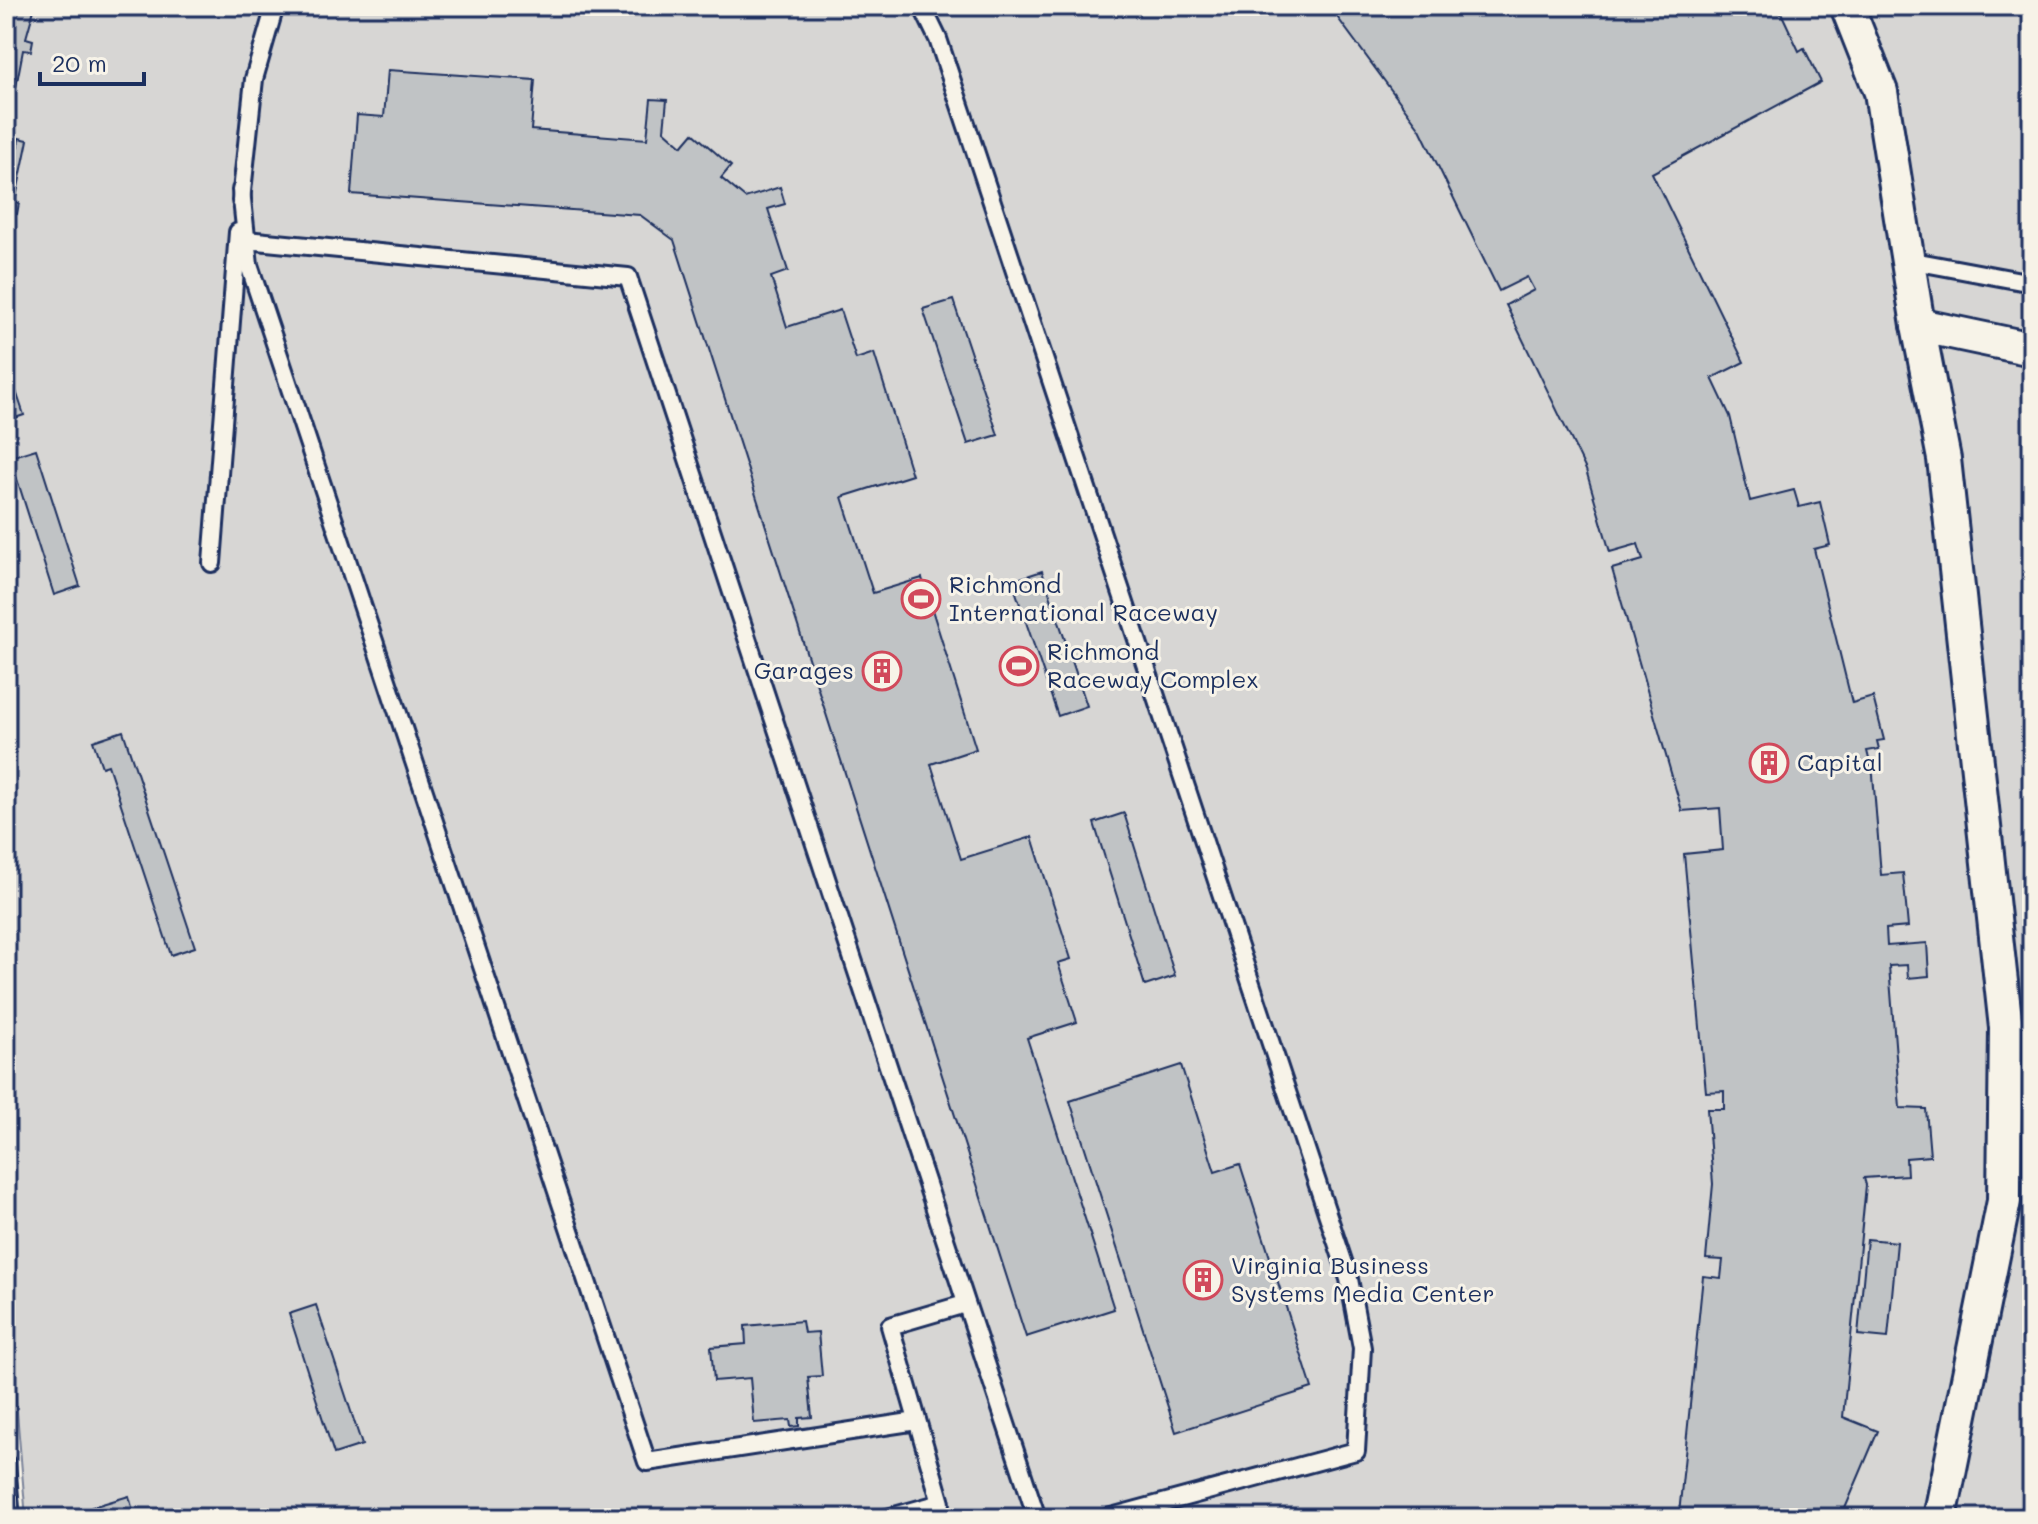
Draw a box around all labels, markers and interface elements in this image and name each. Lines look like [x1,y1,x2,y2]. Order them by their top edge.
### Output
scale bar [40,36,144,86]
text: 20 m [52,47,107,78]
place label: Richmond International Raceway [949,568,1218,627]
sports icon: Richmond International Raceway [900,578,942,620]
place label: Richmond Raceway Complex [1047,635,1259,694]
sports icon: Richmond Raceway Complex [998,645,1040,687]
building icon: Garages [861,650,903,692]
place label: Garages [754,654,854,685]
building icon: Capital [1748,742,1790,784]
place label: Capital [1797,746,1883,777]
place label: Virginia Business Systems Media Center [1231,1249,1495,1308]
building icon: Virginia Business Systems Media Center [1182,1259,1224,1301]

